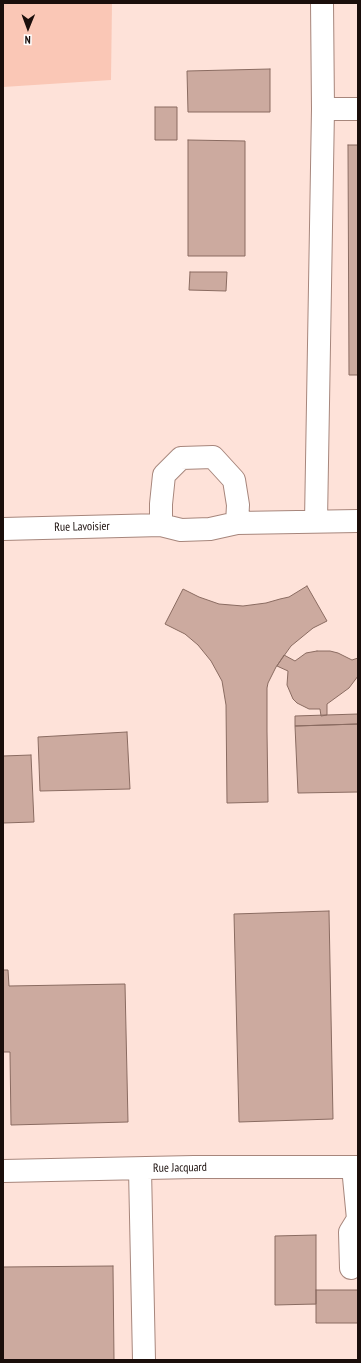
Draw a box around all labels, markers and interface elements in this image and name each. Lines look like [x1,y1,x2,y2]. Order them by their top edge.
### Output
north arrow [8,8,48,48]
text: N [25,33,31,47]
street label: Rue Lavoisier [54,519,110,535]
street label: Rue Jacquard [153,1160,207,1176]

